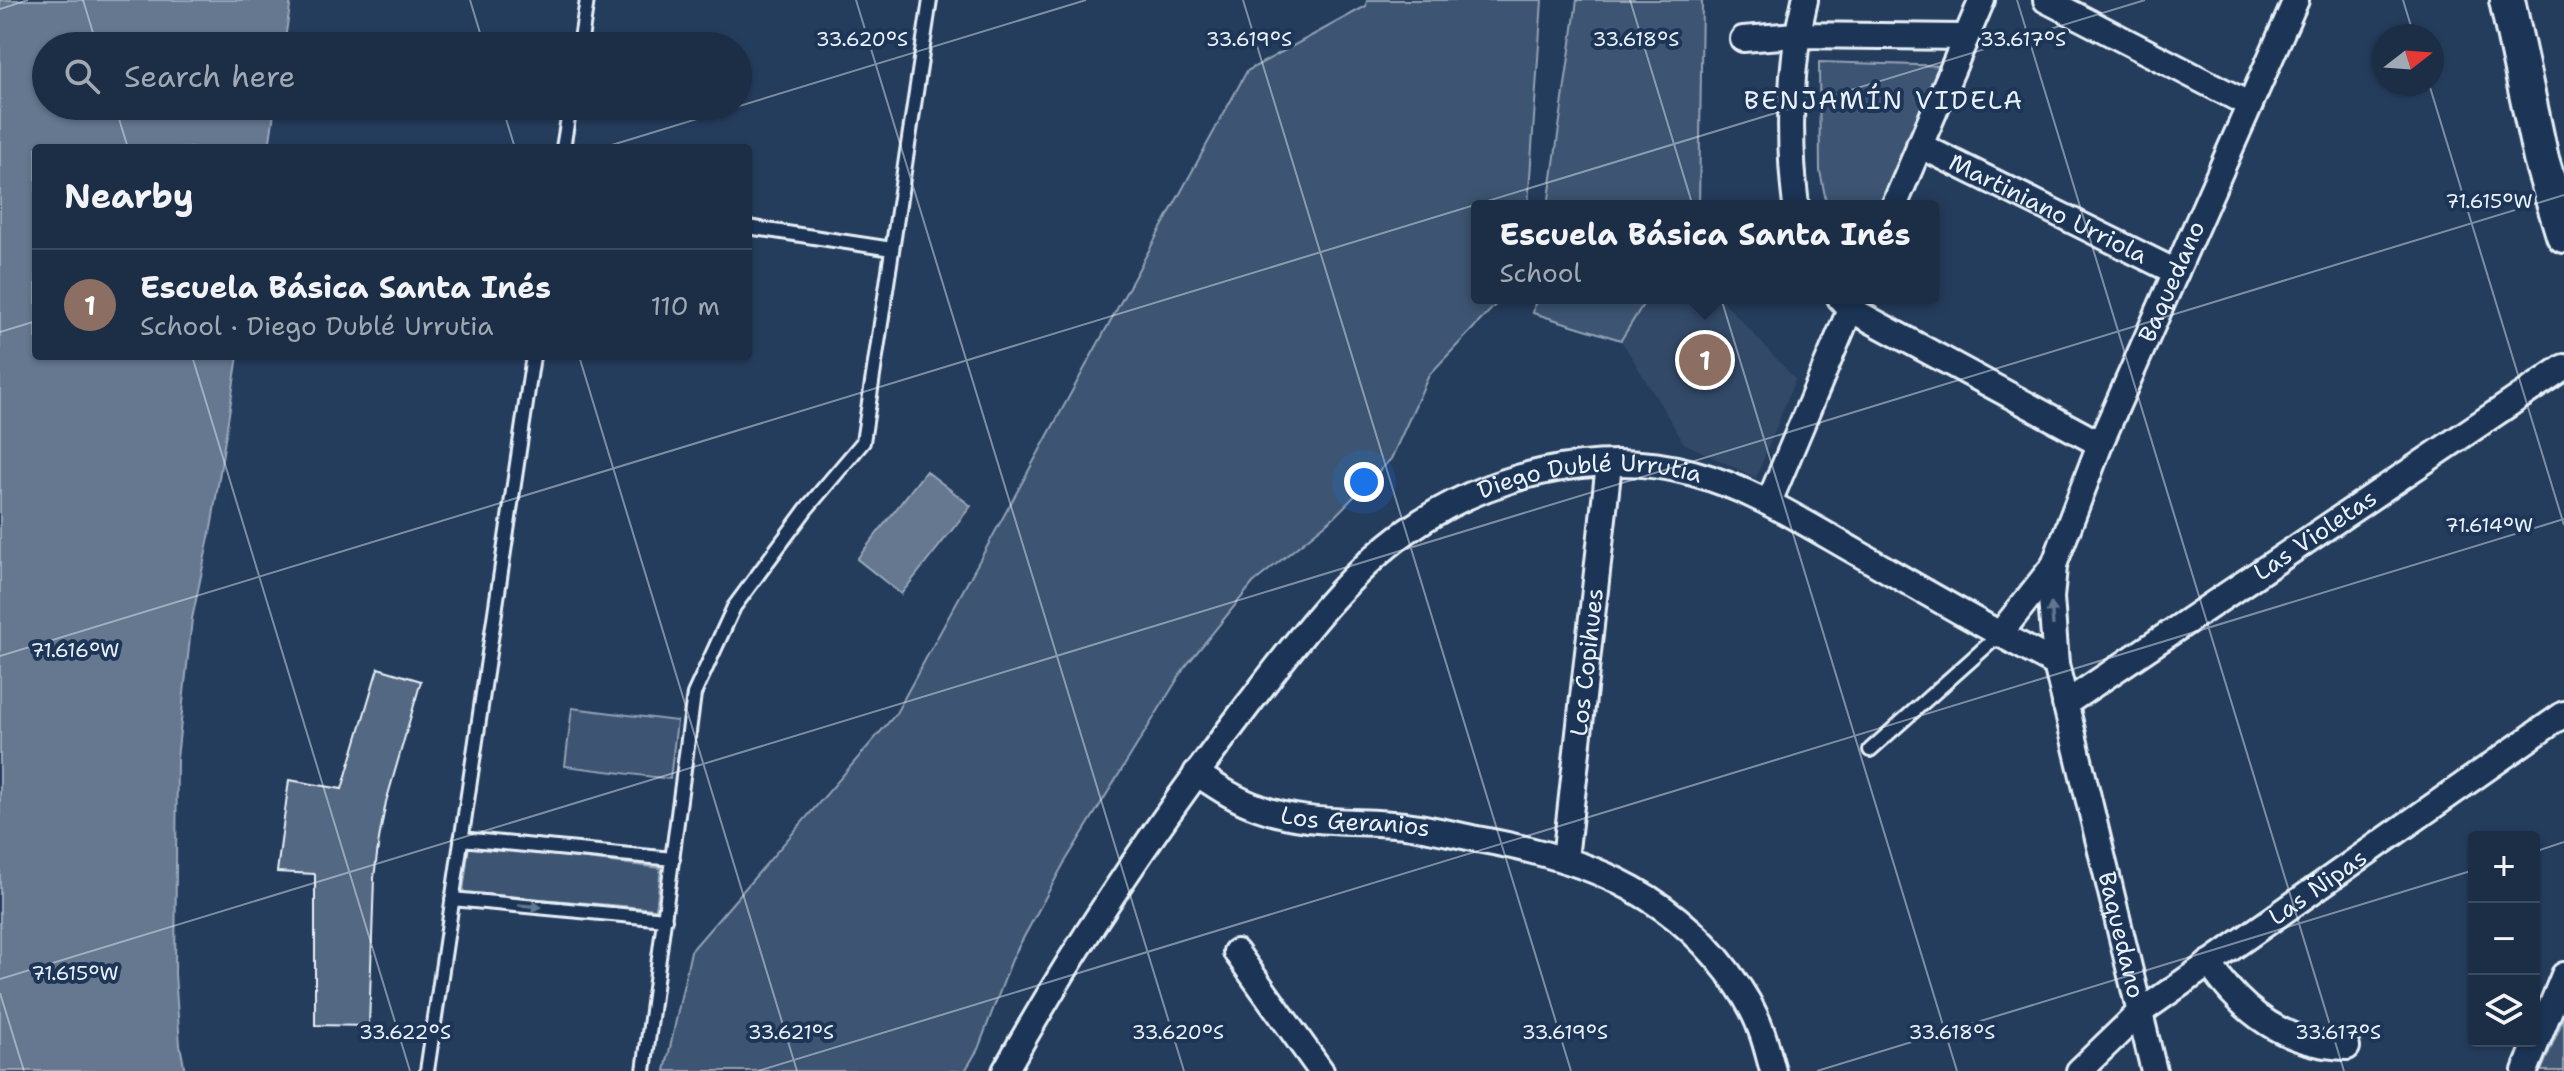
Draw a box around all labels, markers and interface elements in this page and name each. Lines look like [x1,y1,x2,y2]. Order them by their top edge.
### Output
north arrow [2372,24,2444,96]
text: 33.620°S [816,26,908,52]
text: 33.619°S [1206,26,1292,52]
text: 33.618°S [1593,26,1679,52]
text: 33.617°S [1980,26,2066,52]
search box [32,32,752,120]
icon: search [60,54,104,98]
text: Search here [124,56,295,97]
district label: BENJAMÍN VIDELA [1744,82,2024,117]
street label: Martiniano Urriola [1943,146,2153,271]
text: Nearby [64,173,194,219]
text: 71.615°W [2445,188,2533,214]
popup [1471,200,1939,304]
text: Escuela Básica Santa Inés [1499,214,1911,255]
street label: Baquedano [2131,216,2212,347]
text: School [1499,255,1581,290]
text: Escuela Básica Santa Inés [140,267,551,308]
text: 1 [84,288,96,323]
text: 110 m [650,288,720,323]
text: School · Diego Dublé Urrutia [140,308,493,343]
pin: 1 [1679,330,1731,390]
street label: Diego Dublé Urrutia [1473,447,1706,507]
your location [1344,462,1384,502]
street label: Las Violetas [2247,482,2383,588]
text: 71.614°W [2445,512,2533,538]
street label: Los Copihues [1563,586,1611,738]
one-way arrow [2045,602,2058,627]
text: 71.616°W [31,637,119,663]
street label: Los Geranios [1278,799,1433,845]
map controls [2468,831,2540,1047]
button: + [2468,831,2540,903]
street label: Las Ñipas [2262,842,2373,933]
street label: Baquedano [2091,868,2152,1001]
one-way arrow [518,900,543,913]
button: − [2468,903,2540,975]
text: 71.615°W [31,960,119,986]
button: layers [2468,975,2540,1047]
text: 33.622°S [359,1019,451,1045]
text: 33.621°S [748,1019,834,1045]
text: 33.620°S [1132,1019,1224,1045]
text: 33.619°S [1522,1019,1608,1045]
text: 33.618°S [1909,1019,1995,1045]
text: 33.617°S [2295,1019,2381,1045]

